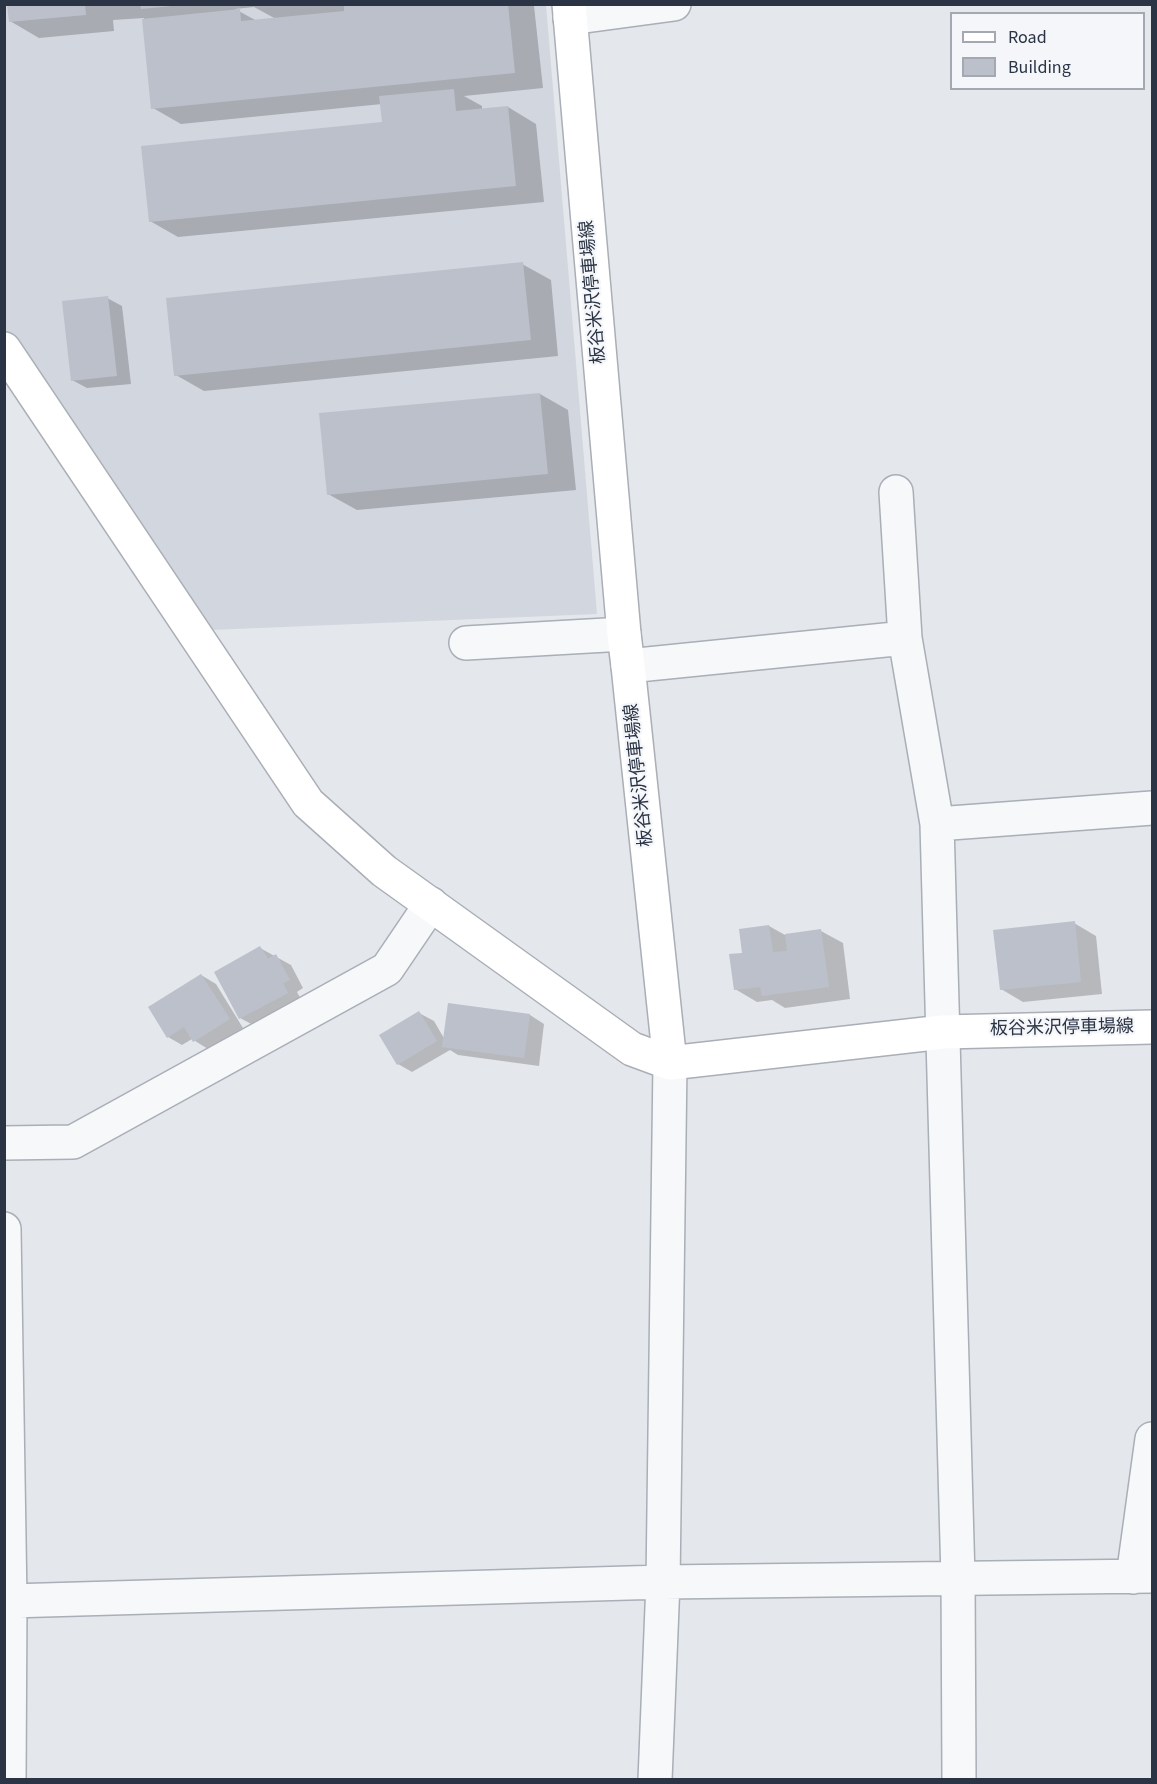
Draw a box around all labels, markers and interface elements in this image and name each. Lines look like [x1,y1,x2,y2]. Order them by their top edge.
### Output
legend [950,12,1145,90]
text: Road [1008,25,1047,50]
text: Building [1008,55,1071,80]
street label: 板谷米沢停車場線 [577,219,611,365]
street label: 板谷米沢停車場線 [622,702,658,848]
street label: 板谷米沢停車場線 [990,1017,1134,1041]

